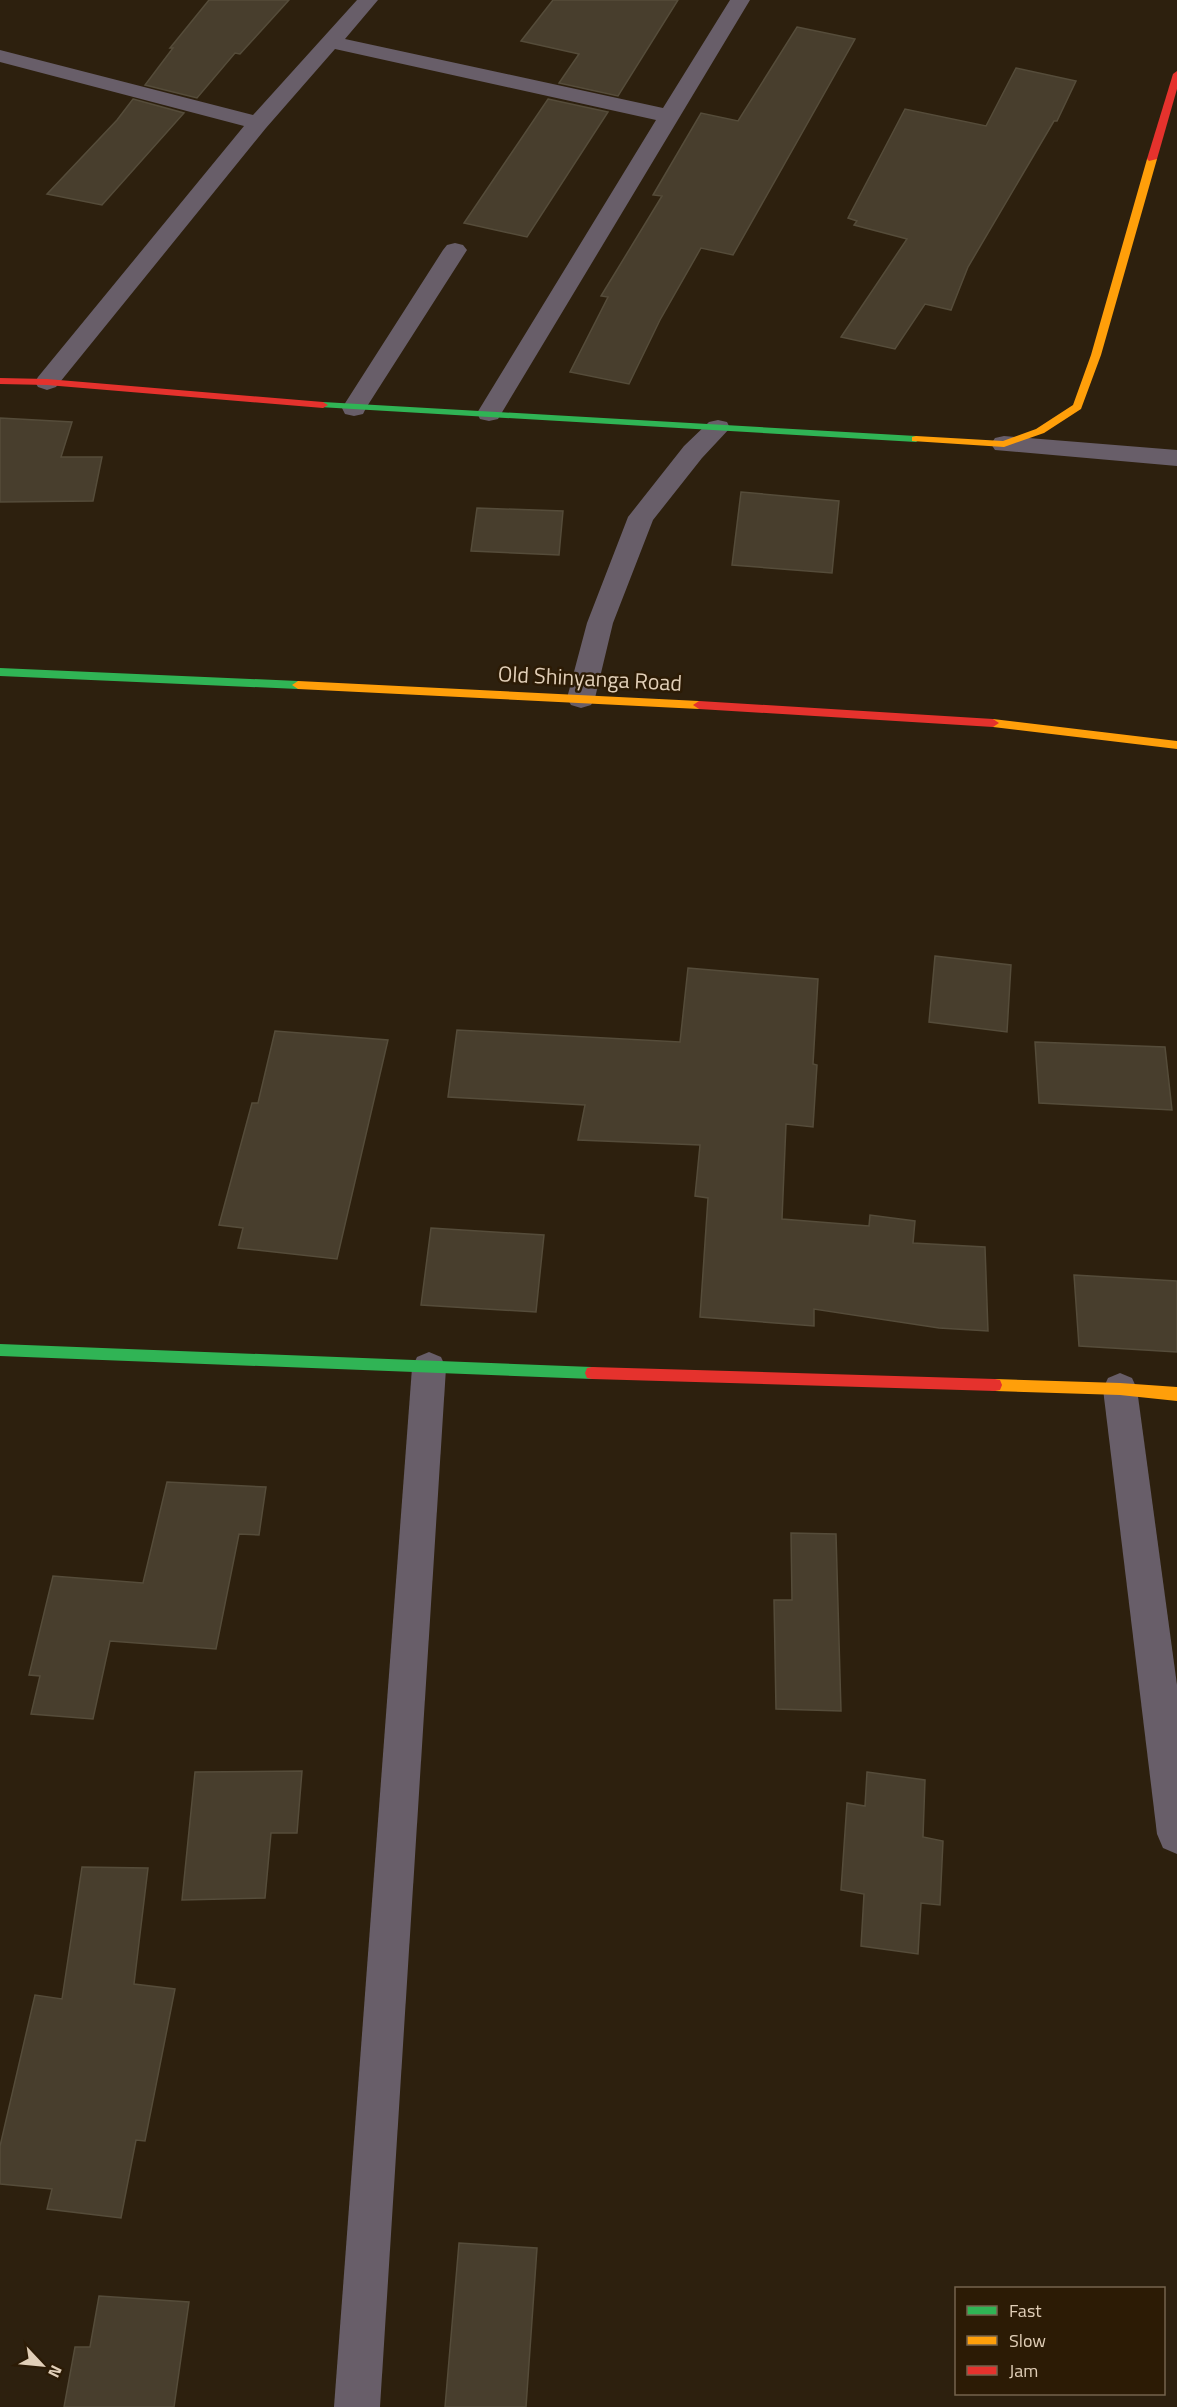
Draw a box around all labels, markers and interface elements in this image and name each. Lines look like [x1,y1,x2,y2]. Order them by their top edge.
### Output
street label: Old Shinyanga Road [497,656,683,700]
legend [955,2287,1165,2395]
text: Fast [1009,2297,1042,2324]
text: Slow [1009,2327,1046,2354]
north arrow [12,2335,72,2395]
text: Jam [1009,2357,1038,2384]
text: N [42,2361,69,2382]

